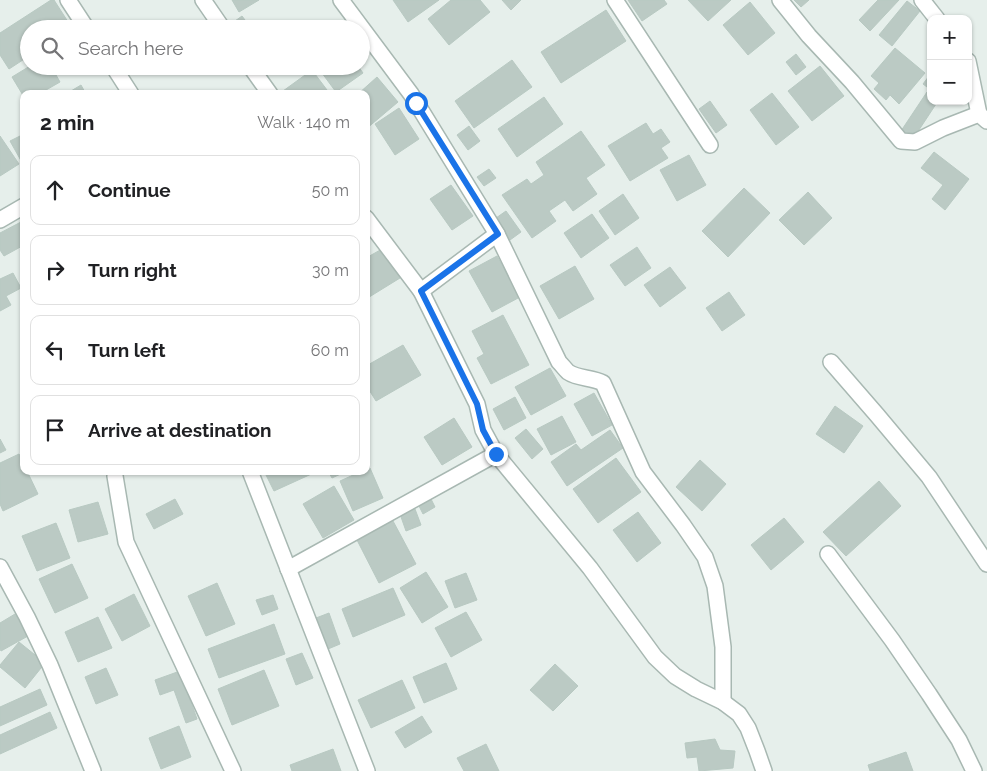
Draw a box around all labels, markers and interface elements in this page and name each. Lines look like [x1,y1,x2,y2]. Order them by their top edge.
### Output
map controls [927,15,972,105]
button: + [927,15,972,60]
search box [20,20,370,75]
icon: search [38,34,66,62]
text: Search here [78,37,184,59]
button: − [927,60,972,105]
route start [405,92,428,115]
text: 2 min [40,110,94,135]
text: Walk · 140 m [257,113,350,132]
icon: ahead [41,176,69,204]
text: Continue [88,179,171,201]
text: 50 m [312,181,349,200]
icon: right [41,256,69,284]
text: Turn right [88,259,177,281]
text: 30 m [312,261,349,280]
icon: left [41,336,69,364]
text: Turn left [88,339,165,361]
text: 60 m [311,341,349,360]
icon: arrive [41,416,69,444]
text: Arrive at destination [88,419,272,441]
route end [485,443,508,466]

